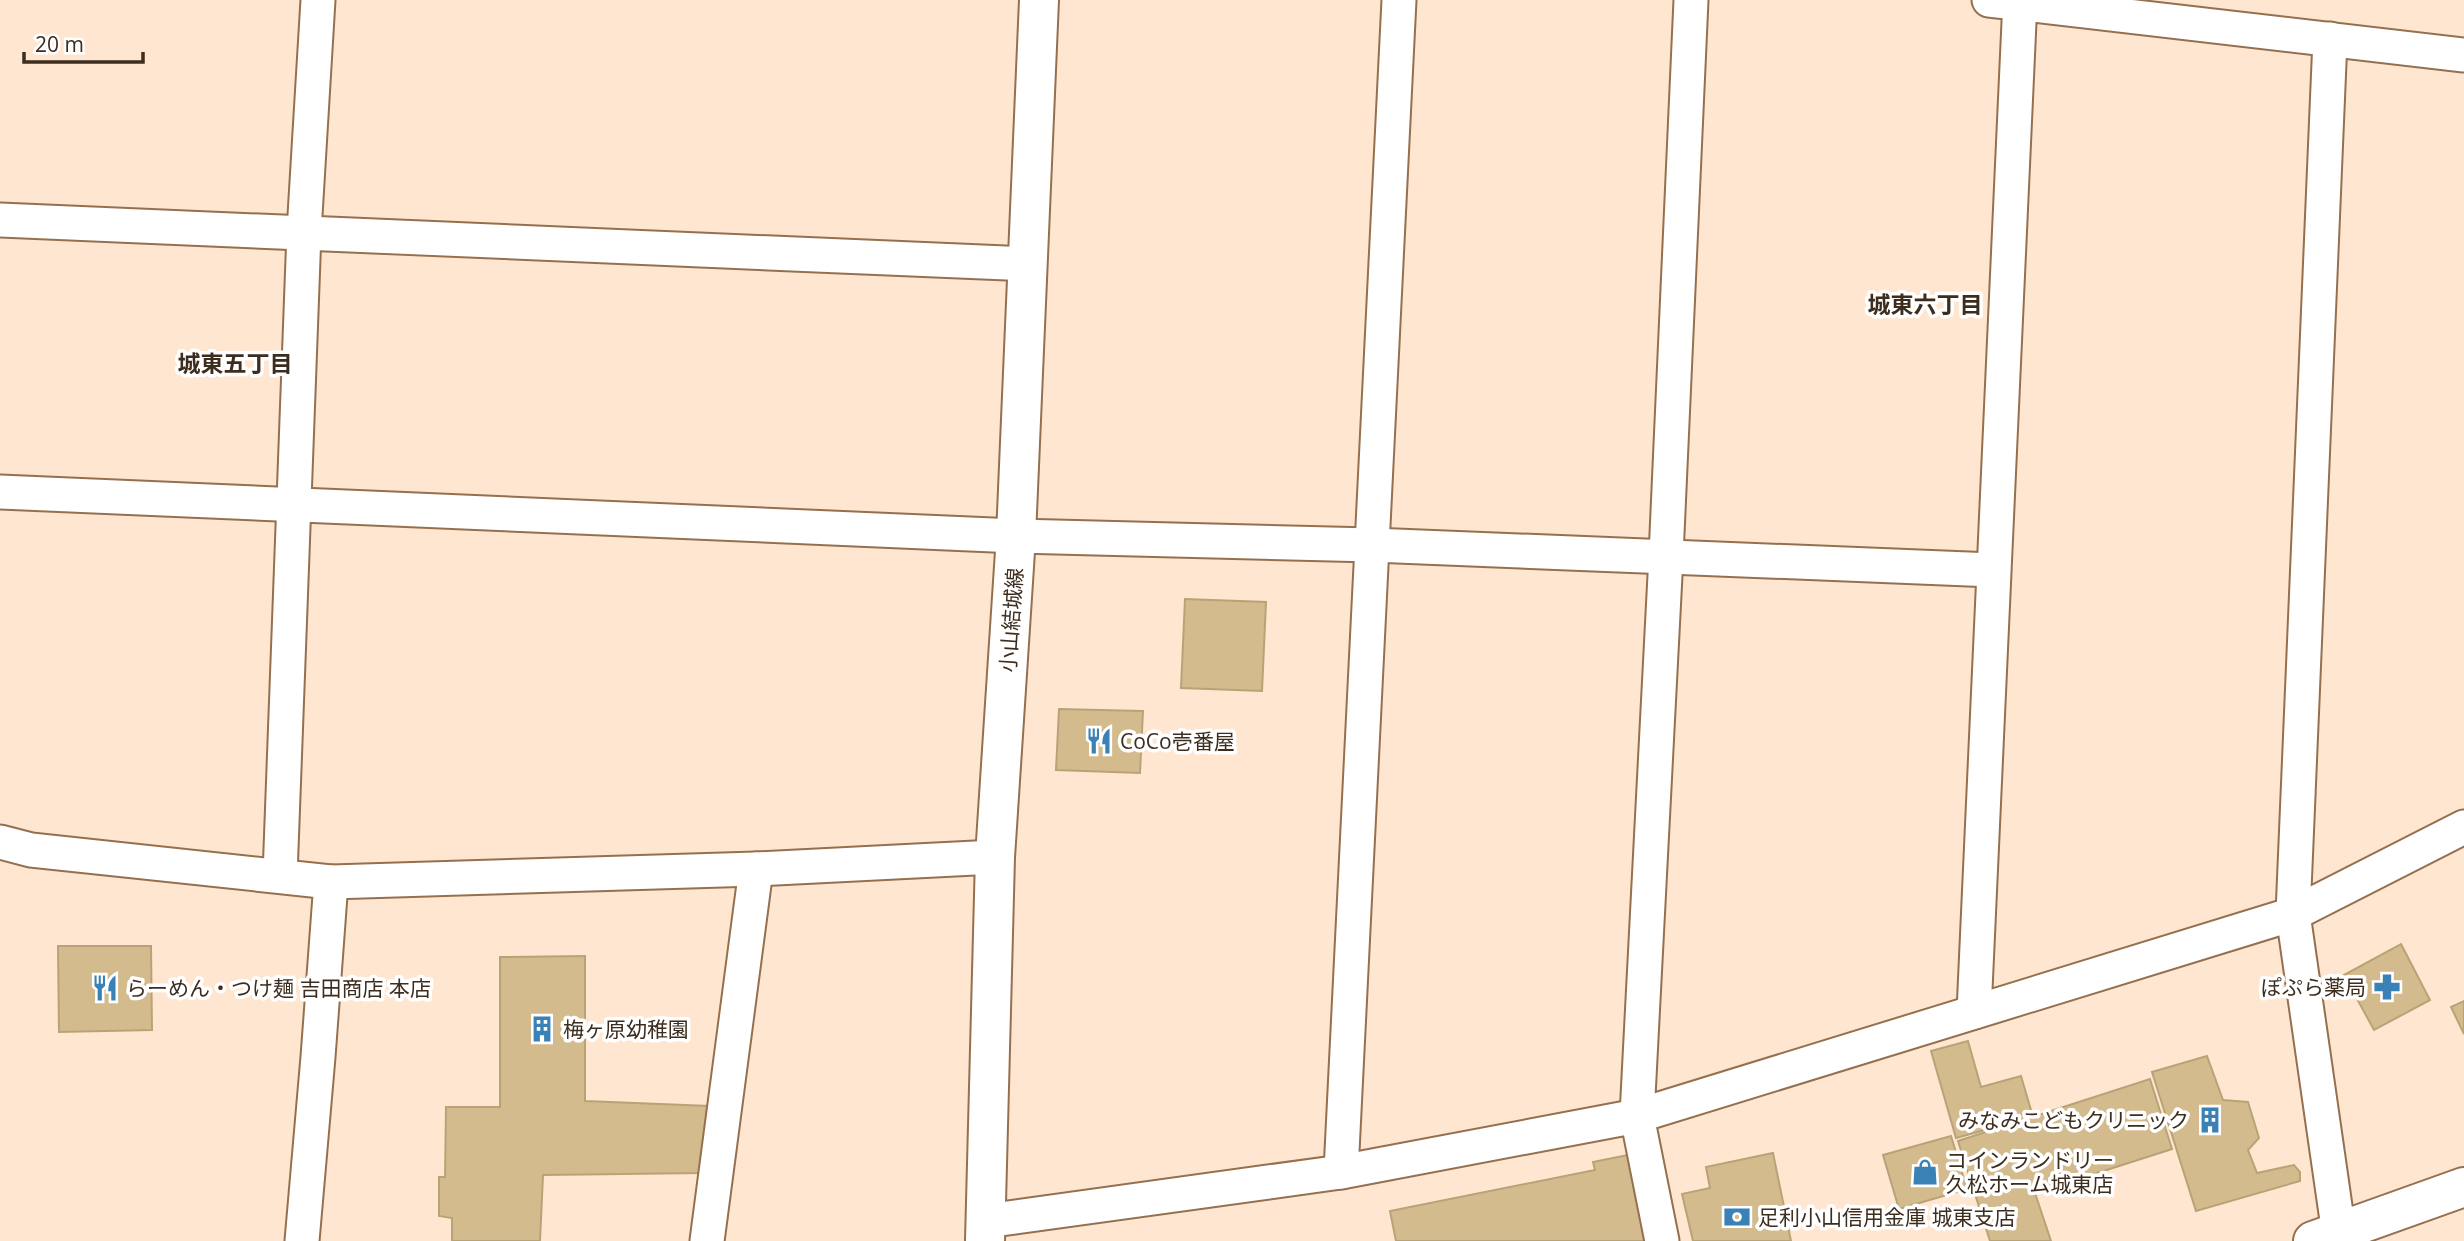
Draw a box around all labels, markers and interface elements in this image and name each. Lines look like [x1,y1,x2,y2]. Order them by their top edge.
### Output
scale bar [24,21,144,65]
text: 20 m [35,30,84,58]
district label: 城東六丁目 [1868,288,1983,320]
district label: 城東五丁目 [178,347,293,379]
street label: 小山結城線 [993,567,1029,673]
restaurant icon: CoCo壱番屋 [1084,726,1114,756]
place label: CoCo壱番屋 [1120,727,1235,755]
pharmacy icon: ぽぷら薬局 [2372,972,2402,1002]
restaurant icon: らーめん・つけ麺 吉田商店 本店 [90,973,120,1003]
place label: ぽぷら薬局 [2261,973,2366,1001]
place label: らーめん・つけ麺 吉田商店 本店 [126,974,431,1002]
building icon: 梅ヶ原幼稚園 [527,1014,557,1044]
place label: 梅ヶ原幼稚園 [563,1015,689,1043]
building icon: みなみこどもクリニック [2195,1105,2225,1135]
place label: みなみこどもクリニック [1958,1106,2189,1134]
place label: コインランドリー 久松ホーム城東店 [1946,1146,2114,1198]
shop icon: コインランドリー 久松ホーム城東店 [1910,1157,1940,1187]
bank icon: 足利小山信用金庫 城東支店 [1722,1202,1752,1232]
place label: 足利小山信用金庫 城東支店 [1758,1203,2015,1231]

